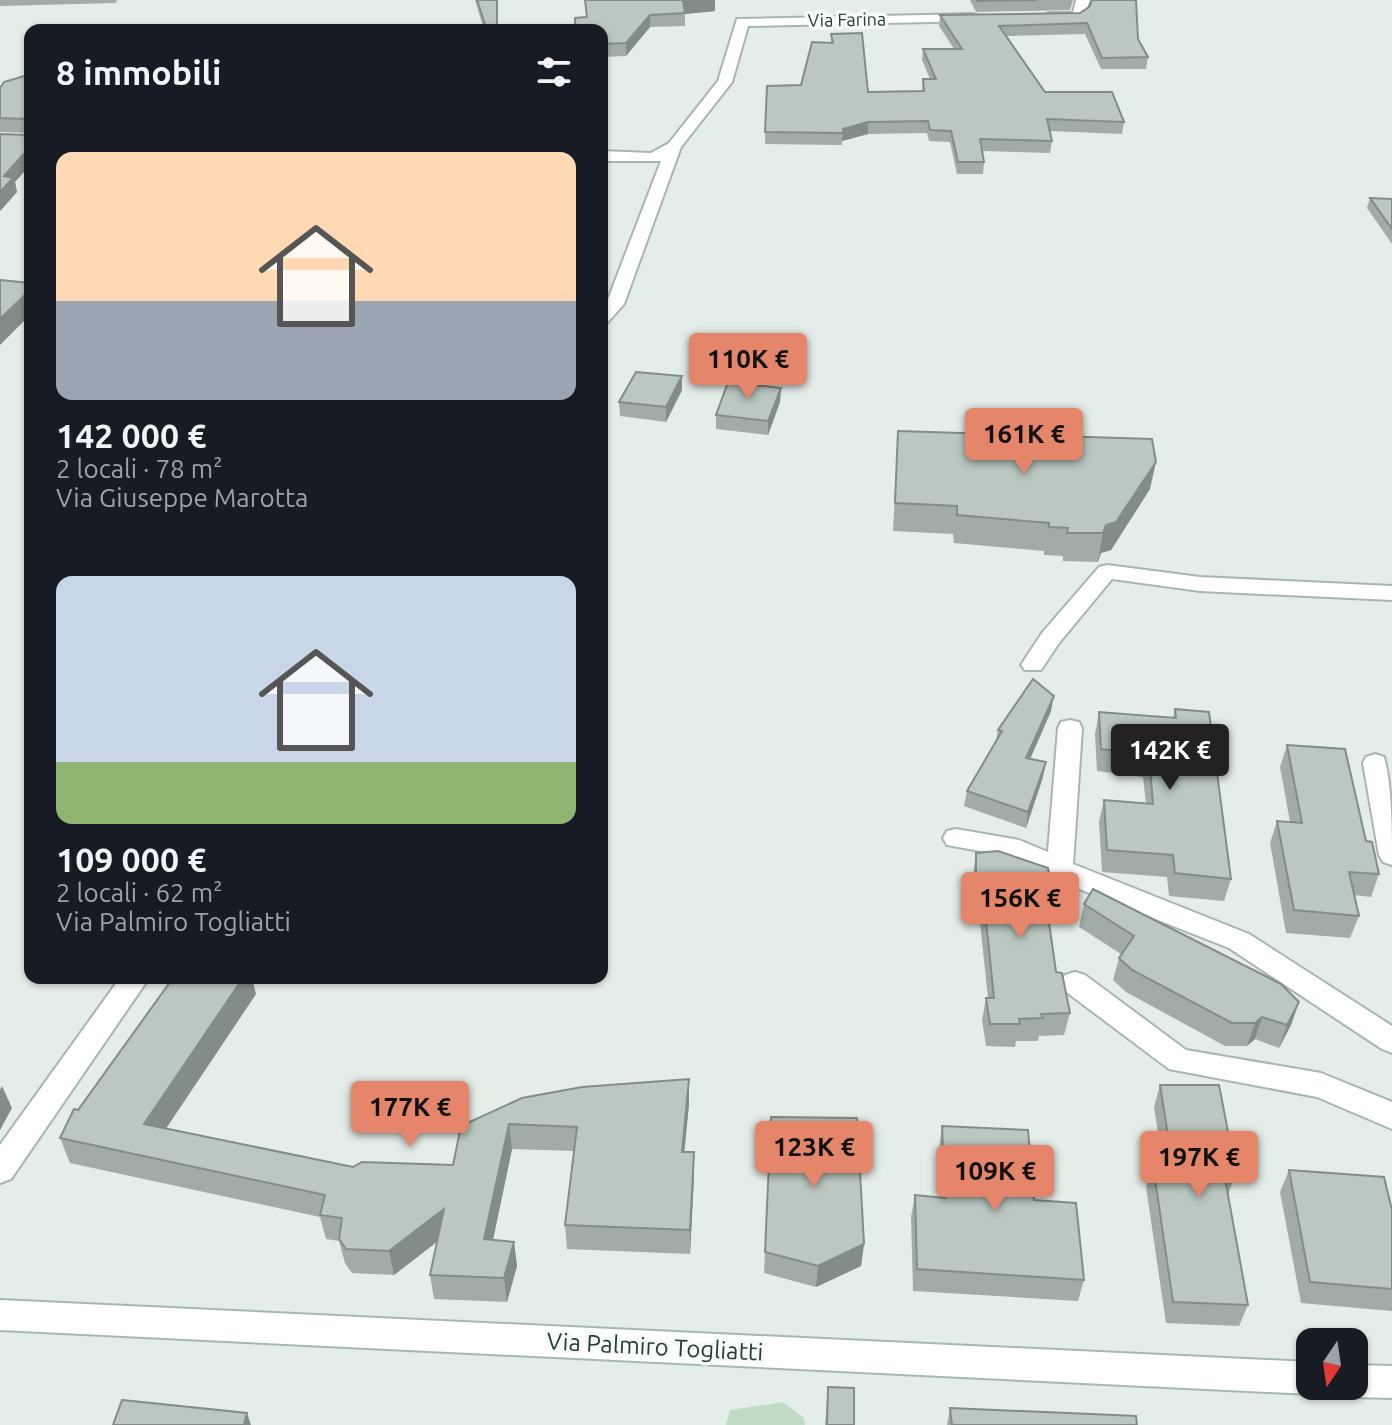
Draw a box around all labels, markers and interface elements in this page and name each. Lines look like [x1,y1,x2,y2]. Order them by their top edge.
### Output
street label: Via Farina [808,8,886,30]
icon: filters [532,50,576,94]
text: 8 immobili [56,53,221,91]
icon: home [244,204,388,348]
pin: 110K € [683,333,813,401]
text: 110K € [707,344,789,373]
pin: 161K € [959,408,1089,476]
text: 142 000 € [56,416,206,454]
text: 161K € [983,419,1065,448]
text: 2 locali · 78 m² [56,454,223,483]
text: Via Giuseppe Marotta [56,483,309,512]
icon: home [244,628,388,772]
pin: 142K € [1105,724,1235,792]
text: 142K € [1129,735,1211,764]
text: 109 000 € [56,840,206,878]
pin: 156K € [955,872,1085,940]
text: 2 locali · 62 m² [56,878,223,907]
text: 156K € [979,883,1061,912]
text: Via Palmiro Togliatti [56,907,291,936]
pin: 177K € [345,1081,475,1149]
text: 177K € [369,1092,451,1121]
pin: 123K € [749,1121,879,1189]
pin: 197K € [1134,1131,1264,1199]
text: 123K € [773,1132,855,1161]
text: 197K € [1158,1142,1240,1171]
pin: 109K € [930,1145,1060,1213]
text: 109K € [954,1156,1036,1185]
street label: Via Palmiro Togliatti [546,1327,764,1366]
north arrow [1296,1328,1368,1400]
map controls [1296,1328,1368,1400]

